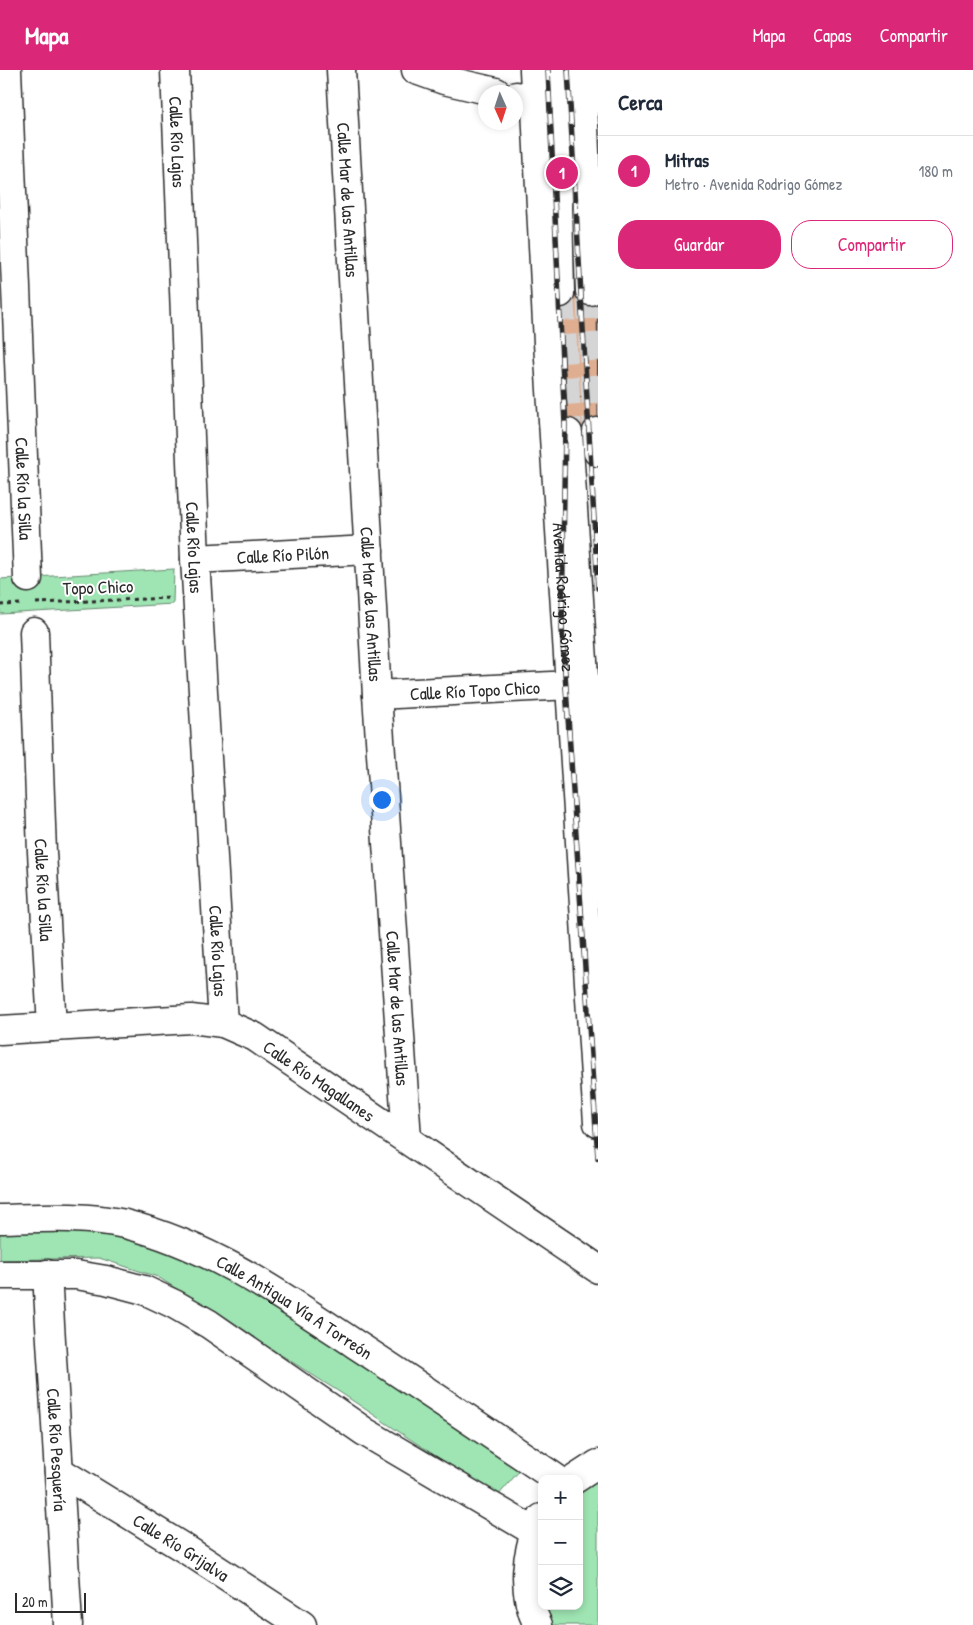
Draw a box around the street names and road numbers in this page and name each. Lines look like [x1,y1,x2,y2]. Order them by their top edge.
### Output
street label: Calle Río Lajas [164,96,192,188]
street label: Calle Mar de las Antillas [332,122,365,278]
street label: Calle Río la Silla [10,437,39,541]
street label: Calle Río Lajas [180,501,210,594]
street label: Avenida Rodrigo Gómez [547,522,582,673]
street label: Calle Mar de las Antillas [355,526,389,682]
street label: Calle Río Pilón [236,540,330,569]
street label: Topo Chico [62,573,134,601]
street label: Calle Río Topo Chico [409,674,541,706]
street label: Calle Río la Silla [29,838,60,942]
street label: Calle Río Lajas [203,904,234,997]
street label: Calle Mar de las Antillas [380,930,416,1087]
street label: Calle Río Magallanes [259,1034,380,1127]
street label: Calle Antigua Vía A Torreón [212,1248,378,1365]
street label: Calle Río Pesquería [41,1387,74,1512]
street label: Calle Río Grijalva [128,1507,234,1587]

